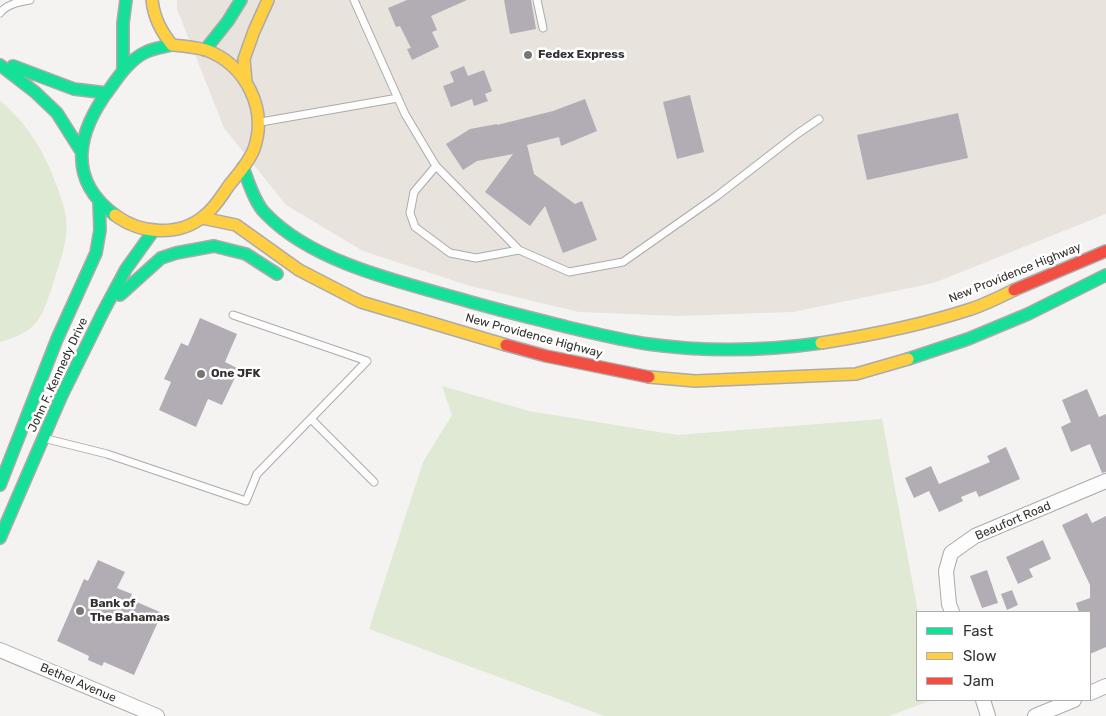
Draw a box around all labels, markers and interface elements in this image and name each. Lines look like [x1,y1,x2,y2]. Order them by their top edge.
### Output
place label: Fedex Express [538,48,625,62]
marker: Fedex Express [522,49,534,61]
street label: New Providence Highway [947,240,1083,306]
street label: New Providence Highway [464,311,604,361]
street label: John F. Kennedy Drive [25,315,91,435]
place label: One JFK [211,367,260,381]
marker: One JFK [195,368,207,380]
street label: Beaufort Road [973,499,1053,543]
place label: Bank of The Bahamas [90,597,170,625]
marker: Bank of The Bahamas [74,605,86,617]
legend [916,611,1091,701]
text: Fast [963,622,993,640]
text: Slow [963,647,996,665]
street label: Bethel Avenue [38,660,118,706]
text: Jam [963,672,994,690]

